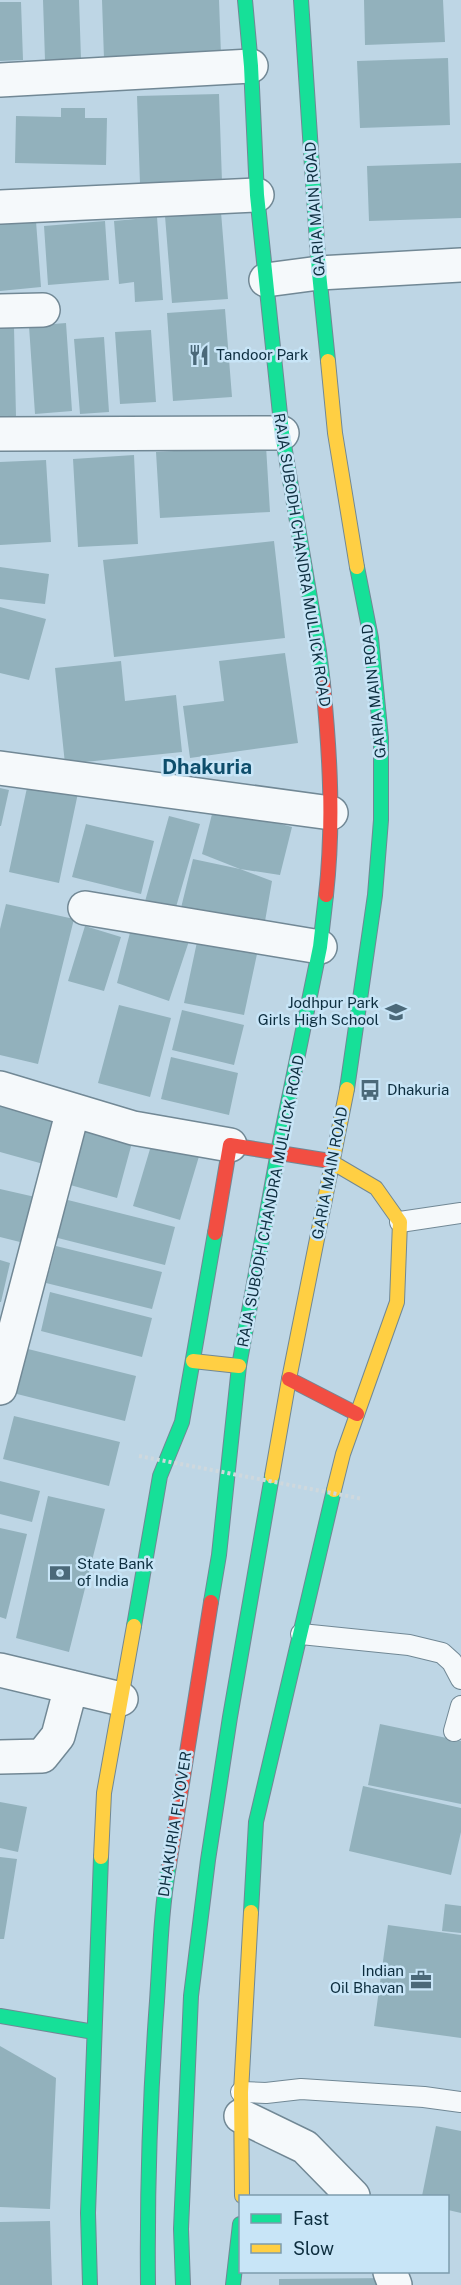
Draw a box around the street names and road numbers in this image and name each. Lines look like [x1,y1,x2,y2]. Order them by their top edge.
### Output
street label: GARIA MAIN ROAD [301,141,328,277]
street label: RAJA SUBODH CHANDRA MULLICK ROAD [271,412,334,708]
street label: GARIA MAIN ROAD [358,623,389,759]
street label: RAJA SUBODH CHANDRA MULLICK ROAD [234,1053,307,1348]
street label: GARIA MAIN ROAD [308,1105,351,1241]
street label: DHAKURIA FLYOVER [155,1750,194,1898]

